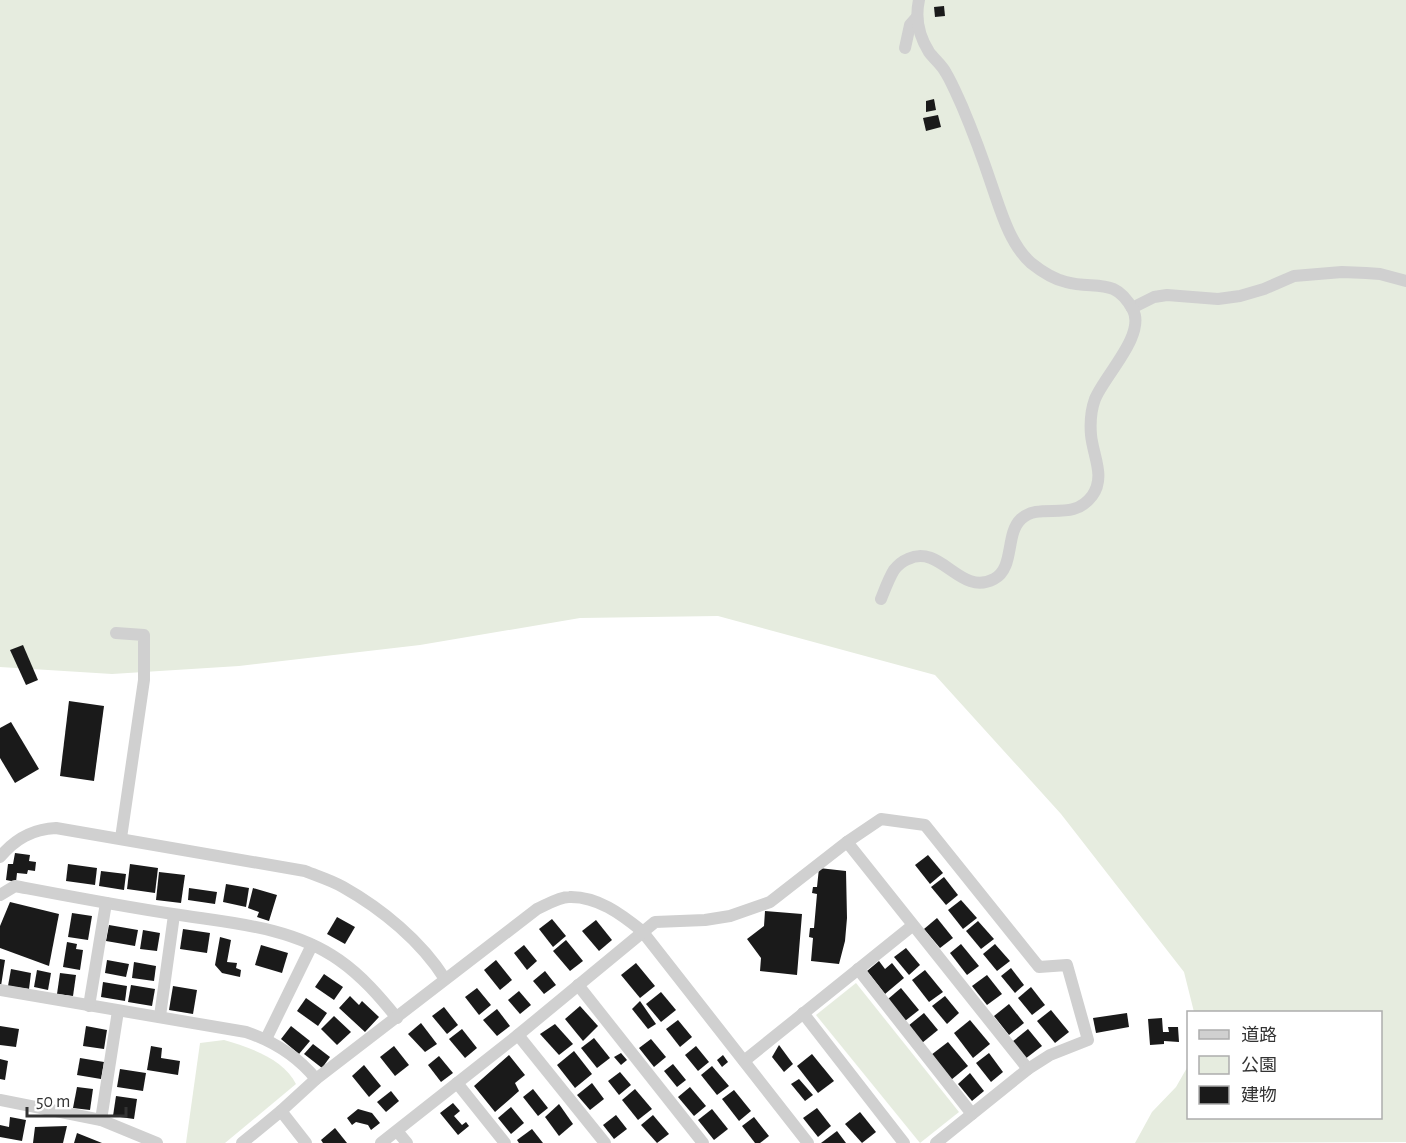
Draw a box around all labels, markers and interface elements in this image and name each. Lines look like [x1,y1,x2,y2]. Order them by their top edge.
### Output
legend [1187,1011,1382,1119]
text: 道路 [1241,1025,1277,1045]
text: 公園 [1241,1056,1277,1075]
scale bar [27,1080,126,1118]
text: 建物 [1241,1085,1277,1105]
text: 50 m [36,1093,70,1111]

